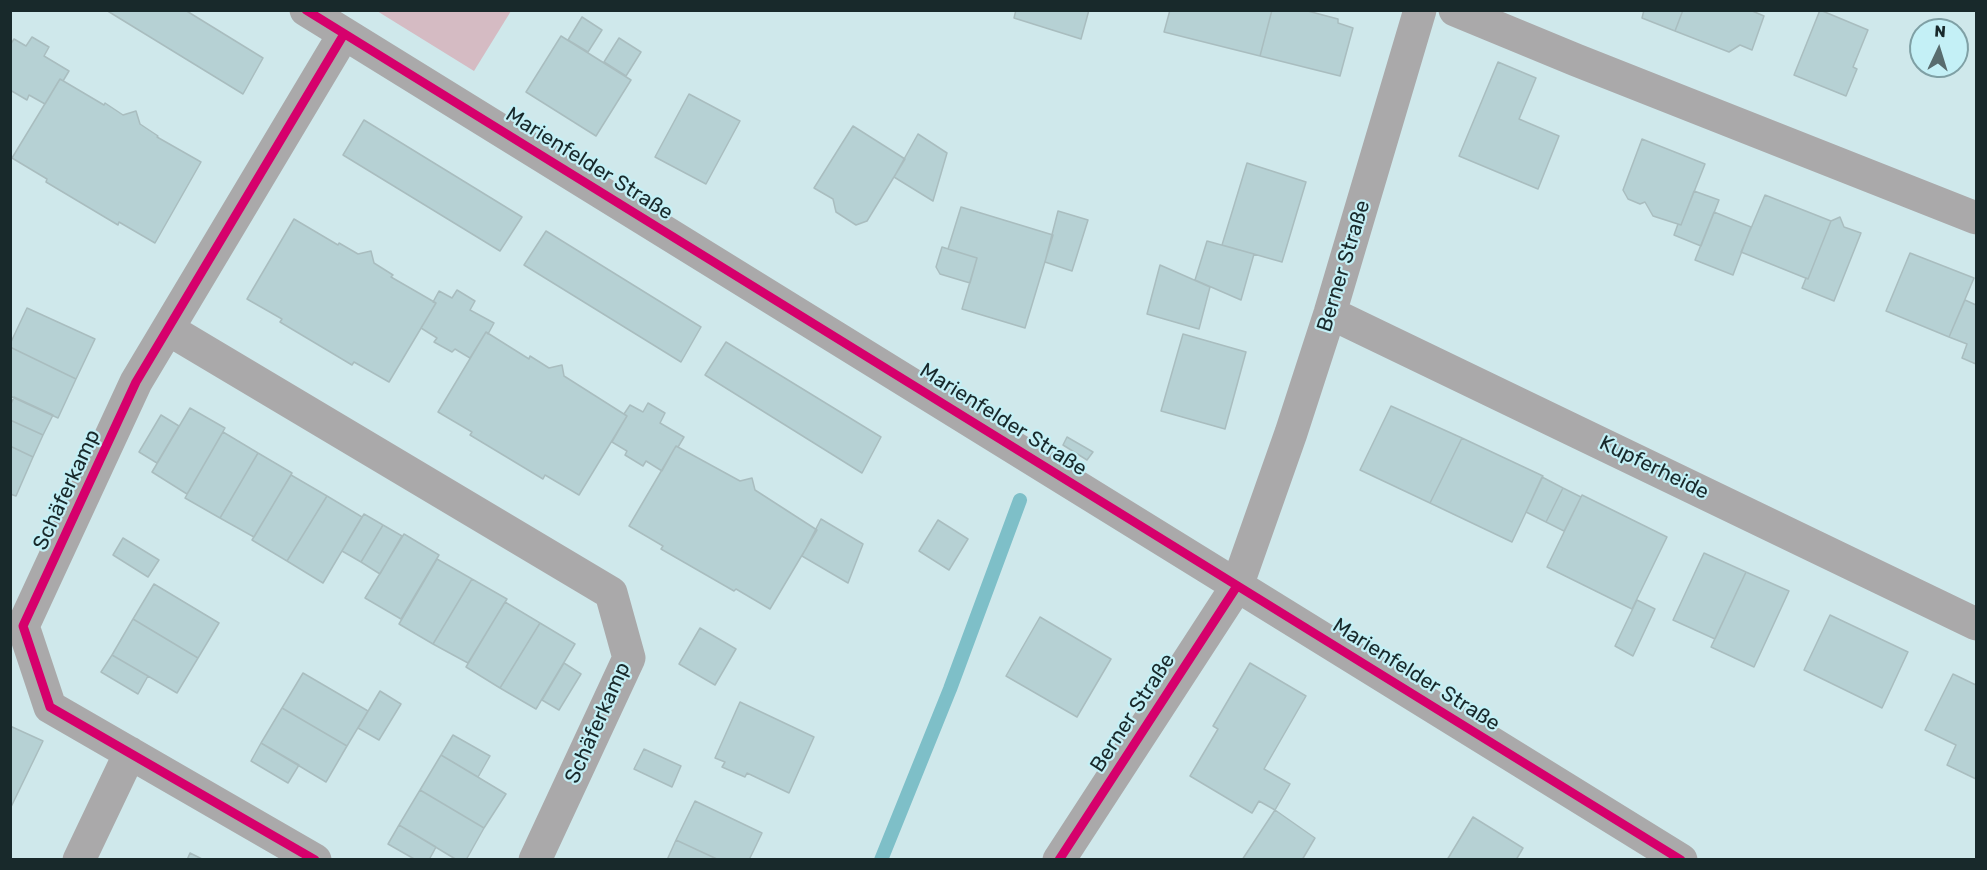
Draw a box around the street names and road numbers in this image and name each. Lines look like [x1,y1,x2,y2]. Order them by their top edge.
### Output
street label: Marienfelder Straße [501,102,677,226]
street label: Berner Straße [1312,197,1376,335]
street label: Marienfelder Straße [915,358,1091,482]
street label: Schäferkamp [28,426,106,554]
street label: Kupferheide [1595,431,1713,505]
street label: Marienfelder Straße [1328,613,1504,737]
street label: Berner Straße [1085,649,1181,777]
street label: Schäferkamp [560,659,636,787]

